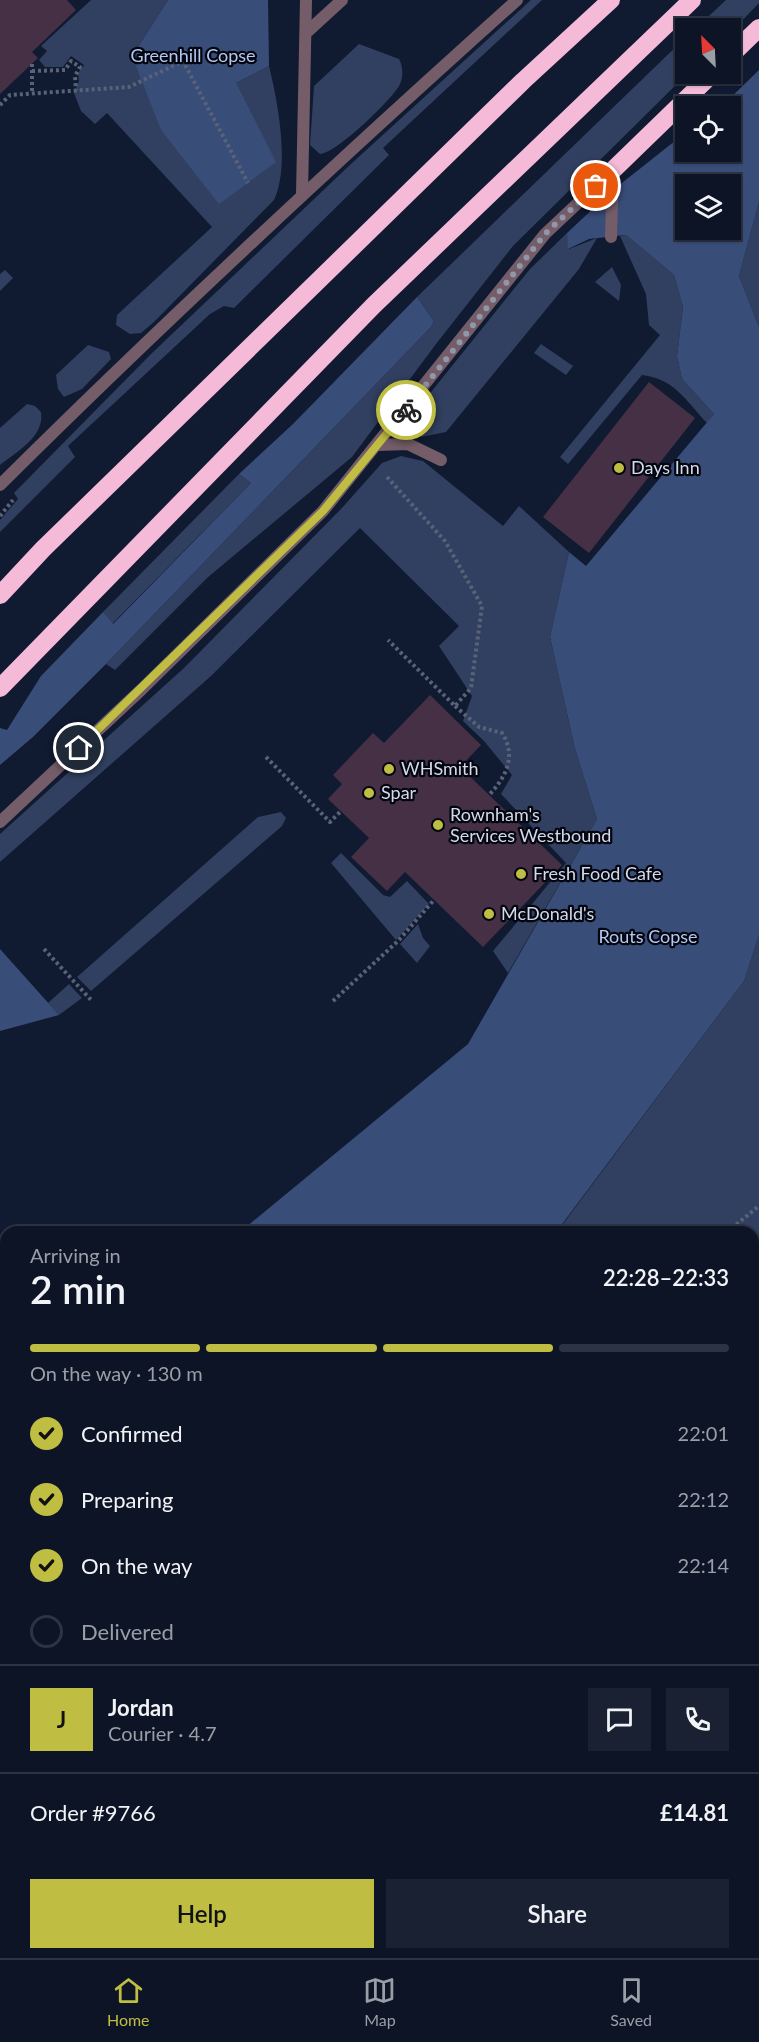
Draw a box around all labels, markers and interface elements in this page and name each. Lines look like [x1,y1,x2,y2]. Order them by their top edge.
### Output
north arrow [675,18,741,84]
map controls [675,18,741,240]
park label: Greenhill Copse [130,44,256,66]
button: locate [675,96,741,162]
pin [570,160,621,211]
icon: bag [579,169,612,202]
button: layers [675,174,741,240]
courier [376,380,436,440]
icon: bike [390,394,423,427]
place label: Days Inn [631,456,700,478]
marker: Days Inn [612,461,626,475]
pin [53,722,104,773]
icon: home [62,731,95,764]
place label: WHSmith [401,757,479,779]
marker: WHSmith [382,762,396,776]
place label: Spar [381,781,417,803]
marker: Spar [362,786,376,800]
place label: Rownham's Services Westbound [450,803,611,846]
marker: Rownham's Services Westbound [431,818,445,832]
place label: Fresh Food Cafe [533,862,661,884]
marker: Fresh Food Cafe [514,867,528,881]
place label: McDonald's [501,902,595,924]
marker: McDonald's [482,907,496,921]
park label: Routs Copse [598,925,698,947]
text: Arriving in [30,1243,121,1267]
text: 22:28–22:33 [603,1264,729,1291]
text: 2 min [30,1266,126,1312]
text: On the way · 130 m [30,1361,203,1385]
icon: check [30,1417,63,1450]
text: Confirmed [81,1420,183,1447]
text: 22:01 [678,1421,729,1445]
icon: check [30,1483,63,1516]
text: Preparing [81,1486,173,1513]
text: 22:12 [678,1487,729,1511]
icon: check [30,1549,63,1582]
text: On the way [81,1552,192,1579]
text: 22:14 [678,1553,729,1577]
text: Delivered [81,1618,174,1645]
button: chat [588,1688,651,1751]
button: phone [666,1688,729,1751]
text: Jordan [108,1694,174,1721]
text: J [57,1706,66,1733]
text: Courier · 4.7 [108,1721,217,1745]
text: Order #9766 [30,1799,156,1826]
text: £14.81 [660,1799,729,1826]
button: Help [30,1879,374,1948]
button: Share [386,1879,729,1948]
tab: Home [107,1974,150,2029]
tab: Map [363,1974,396,2029]
tab: Saved [610,1974,652,2029]

